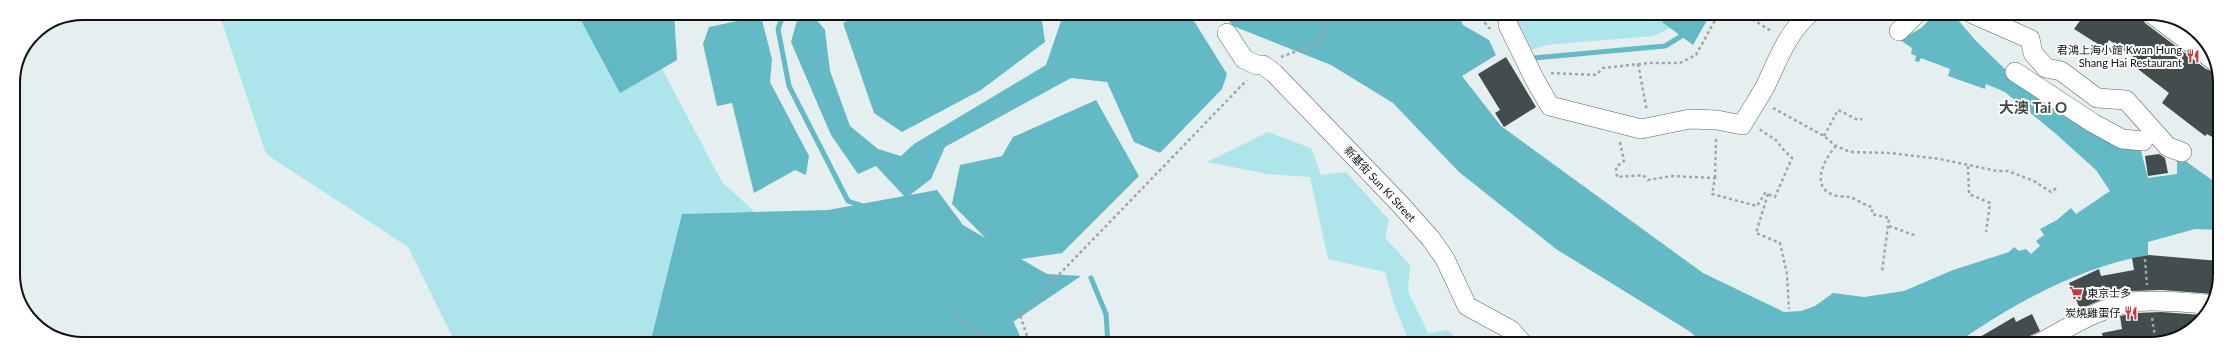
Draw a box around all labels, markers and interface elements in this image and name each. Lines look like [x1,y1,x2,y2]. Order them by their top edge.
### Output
place label: 君鴻上海小館 Kwan Hung Shang Hai Restaurant [2057,43,2182,69]
restaurant icon: 君鴻上海小館 Kwan Hung Shang Hai Restaurant [2185,48,2201,64]
district label: 大澳 Tai O [1999,98,2067,116]
street label: 新基街 Sun Ki Street [1342,143,1419,224]
supermarket icon: 東京士多 [2068,285,2084,301]
place label: 東京士多 [2087,286,2131,299]
restaurant icon: 炭燒雞蛋仔 [2123,305,2139,321]
place label: 炭燒雞蛋仔 [2065,306,2120,319]

